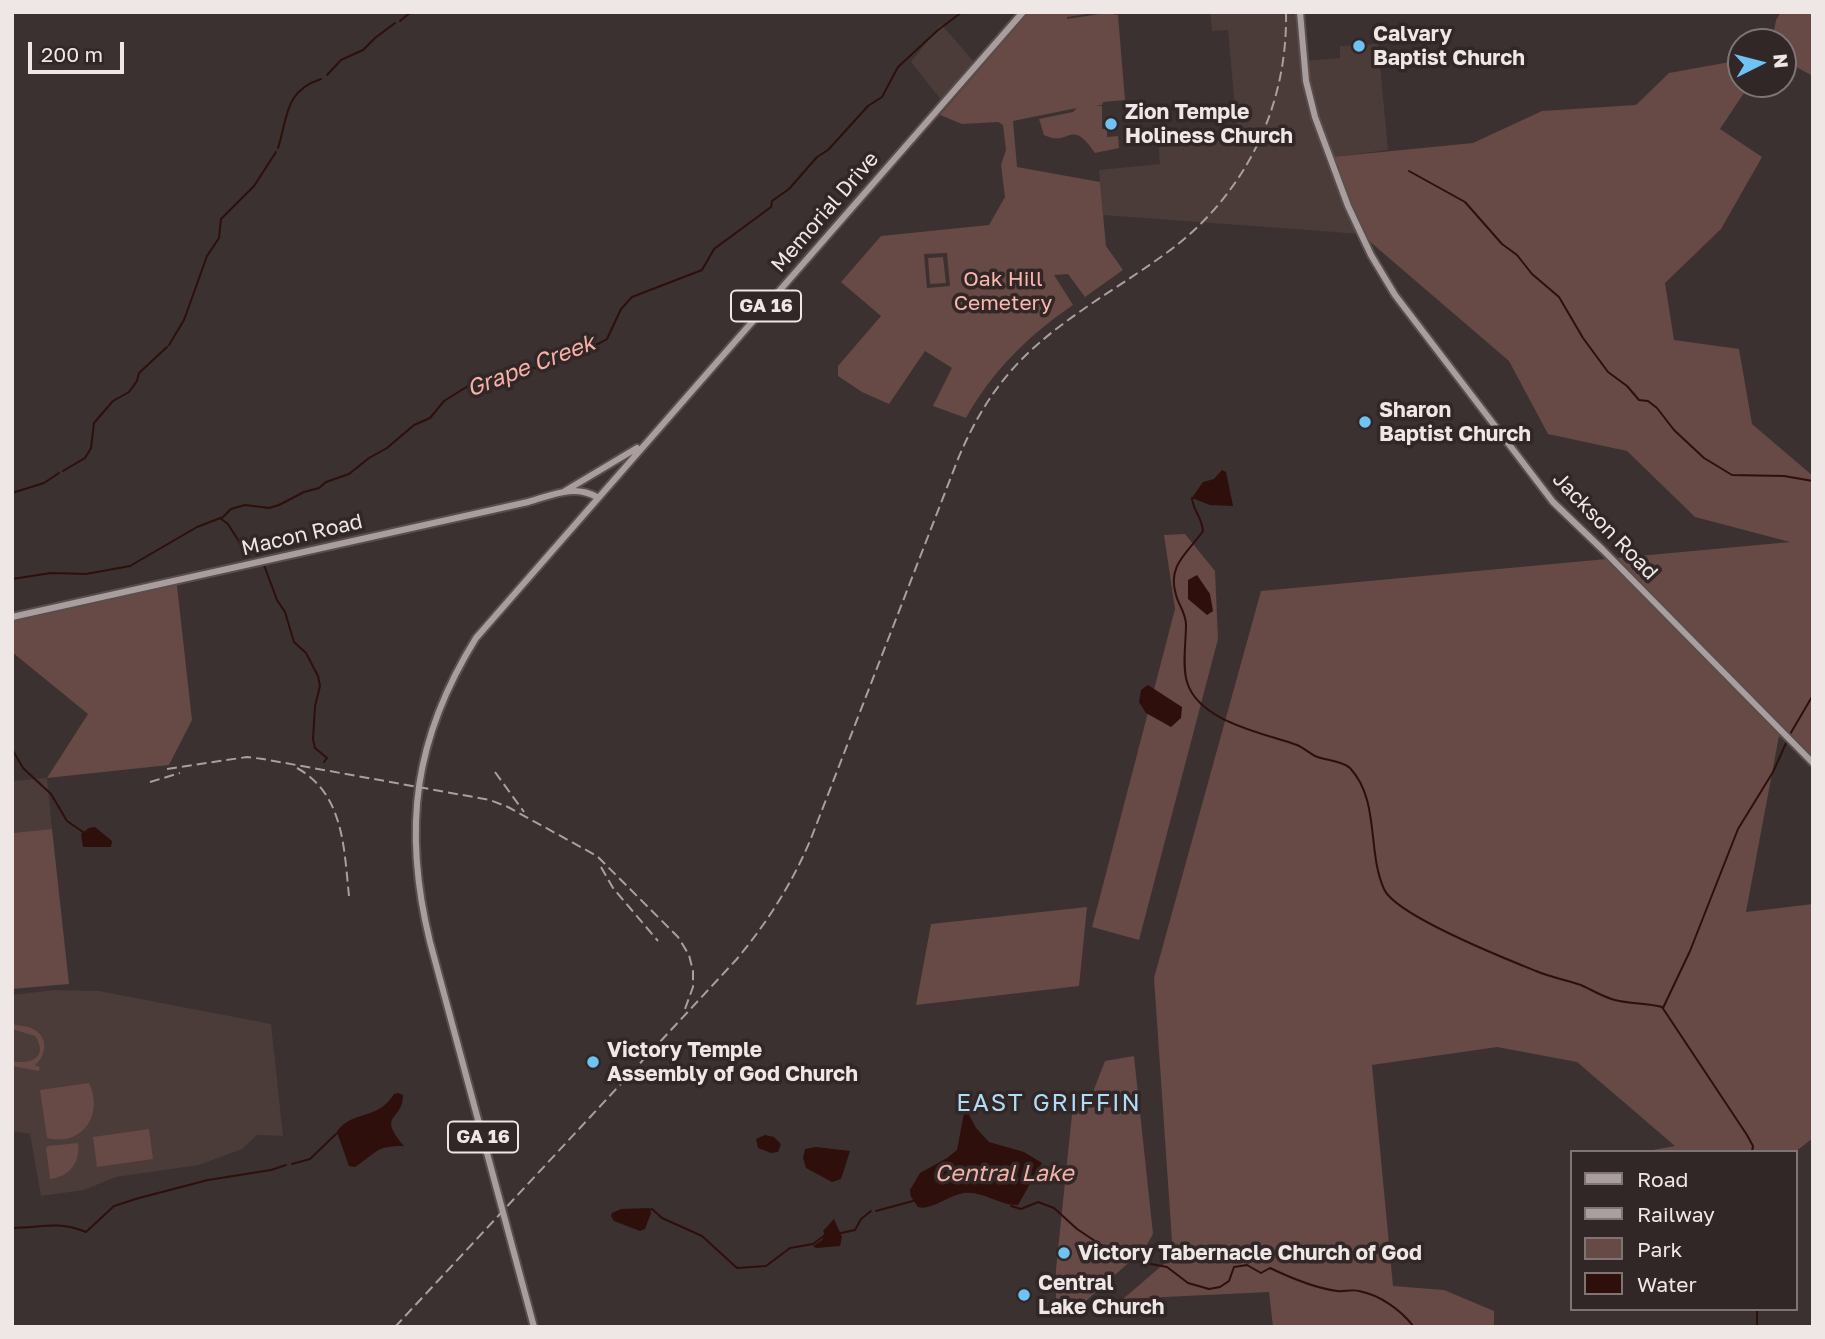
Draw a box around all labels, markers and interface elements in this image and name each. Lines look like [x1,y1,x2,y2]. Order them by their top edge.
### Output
place label: Calvary Baptist Church [1373,21,1525,71]
scale bar [32,28,128,72]
north arrow [1727,28,1797,98]
marker: Calvary Baptist Church [1351,38,1367,54]
text: 200 m [41,41,103,67]
text: N [1769,53,1794,69]
place label: Zion Temple Holiness Church [1125,99,1293,149]
marker: Zion Temple Holiness Church [1103,116,1119,132]
street label: Memorial Drive [766,147,884,277]
park label: Oak Hill Cemetery [954,266,1052,316]
road number: GA 16 [731,290,801,322]
water label: Grape Creek [463,329,599,403]
place label: Sharon Baptist Church [1379,397,1531,447]
marker: Sharon Baptist Church [1357,414,1373,430]
street label: Jackson Road [1547,467,1663,585]
street label: Macon Road [239,509,365,561]
place label: Victory Temple Assembly of God Church [607,1037,858,1087]
marker: Victory Temple Assembly of God Church [585,1054,601,1070]
district label: EAST GRIFFIN [958,1089,1140,1117]
road number: GA 16 [448,1121,518,1152]
legend [1570,1150,1797,1311]
water label: Central Lake [934,1160,1074,1188]
text: Road [1637,1166,1688,1192]
text: Railway [1637,1201,1715,1227]
text: Park [1637,1236,1682,1262]
place label: Victory Tabernacle Church of God [1078,1240,1422,1266]
marker: Victory Tabernacle Church of God [1056,1245,1072,1261]
place label: Central Lake Church [1038,1270,1165,1320]
text: Water [1637,1271,1697,1297]
marker: Central Lake Church [1016,1287,1032,1303]

